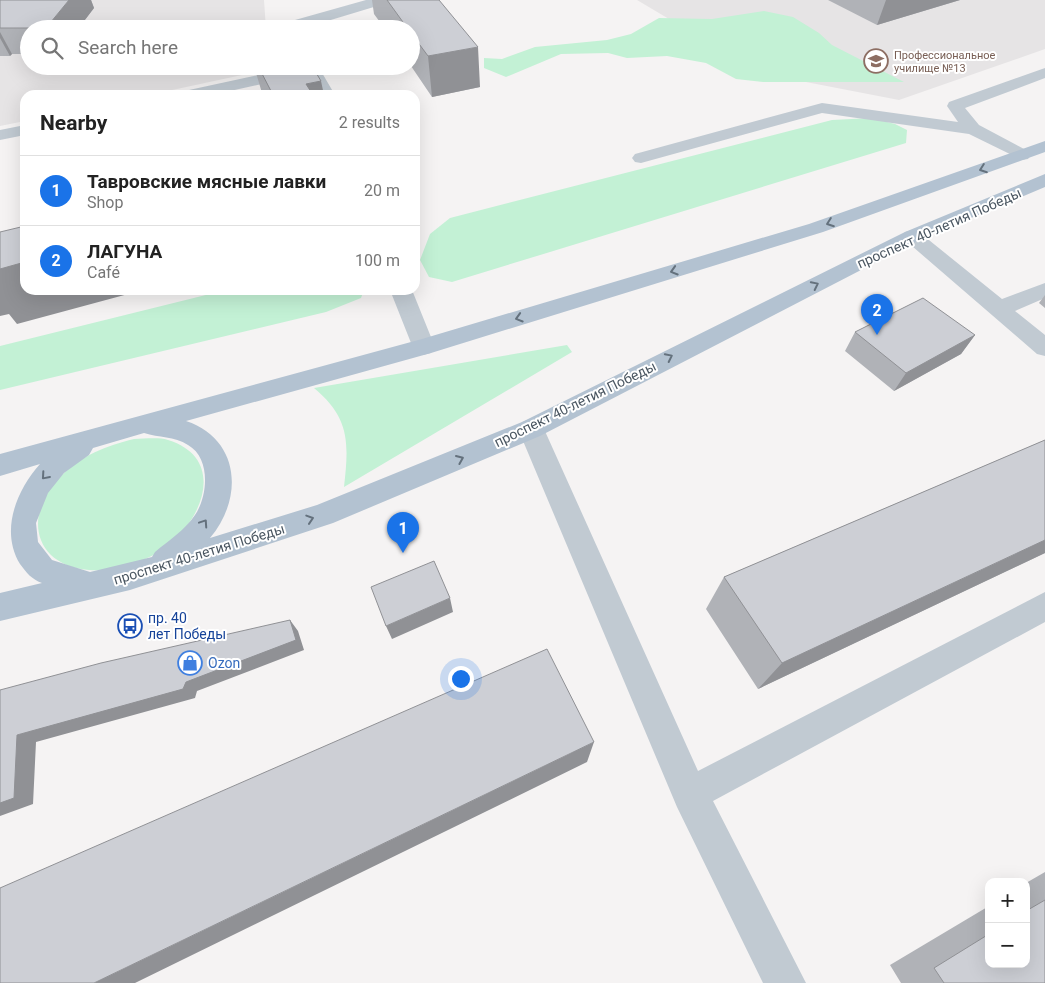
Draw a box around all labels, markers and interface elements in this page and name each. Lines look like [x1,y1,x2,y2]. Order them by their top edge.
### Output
search box [20,20,420,75]
icon: search [38,34,66,62]
text: Search here [78,36,178,59]
school or university icon: Профессиональное училище №13 [863,48,889,74]
place label: Профессиональное училище №13 [894,49,996,75]
text: Nearby [40,111,107,135]
text: 2 results [339,113,400,132]
one-way arrow [979,163,988,173]
text: Тавровские мясные лавки [87,170,326,193]
text: 1 [51,181,61,200]
text: 20 m [364,181,400,200]
street label: проспект 40-летия Победы [854,184,1024,272]
text: Shop [87,193,123,212]
one-way arrow [826,217,834,227]
text: ЛАГУНА [87,240,162,263]
text: 2 [51,251,61,270]
text: 100 m [355,251,400,270]
text: Café [87,263,120,282]
one-way arrow [671,265,679,275]
one-way arrow [810,281,819,291]
pin: 2 [861,294,893,335]
one-way arrow [515,312,523,322]
one-way arrow [664,353,673,363]
street label: проспект 40-летия Победы [491,358,659,450]
one-way arrow [455,454,464,465]
one-way arrow [42,470,51,479]
pin: 1 [387,512,419,553]
one-way arrow [305,515,313,525]
one-way arrow [198,519,207,529]
street label: проспект 40-летия Победы [112,520,286,588]
place label: пр. 40 лет Победы [148,610,226,642]
bus stop icon: пр. 40 лет Победы [117,613,143,639]
shop icon: Ozon [177,650,203,676]
place label: Ozon [208,655,240,671]
your location [448,666,474,692]
map controls [985,878,1030,968]
button: + [985,878,1030,923]
button: − [985,923,1030,968]

